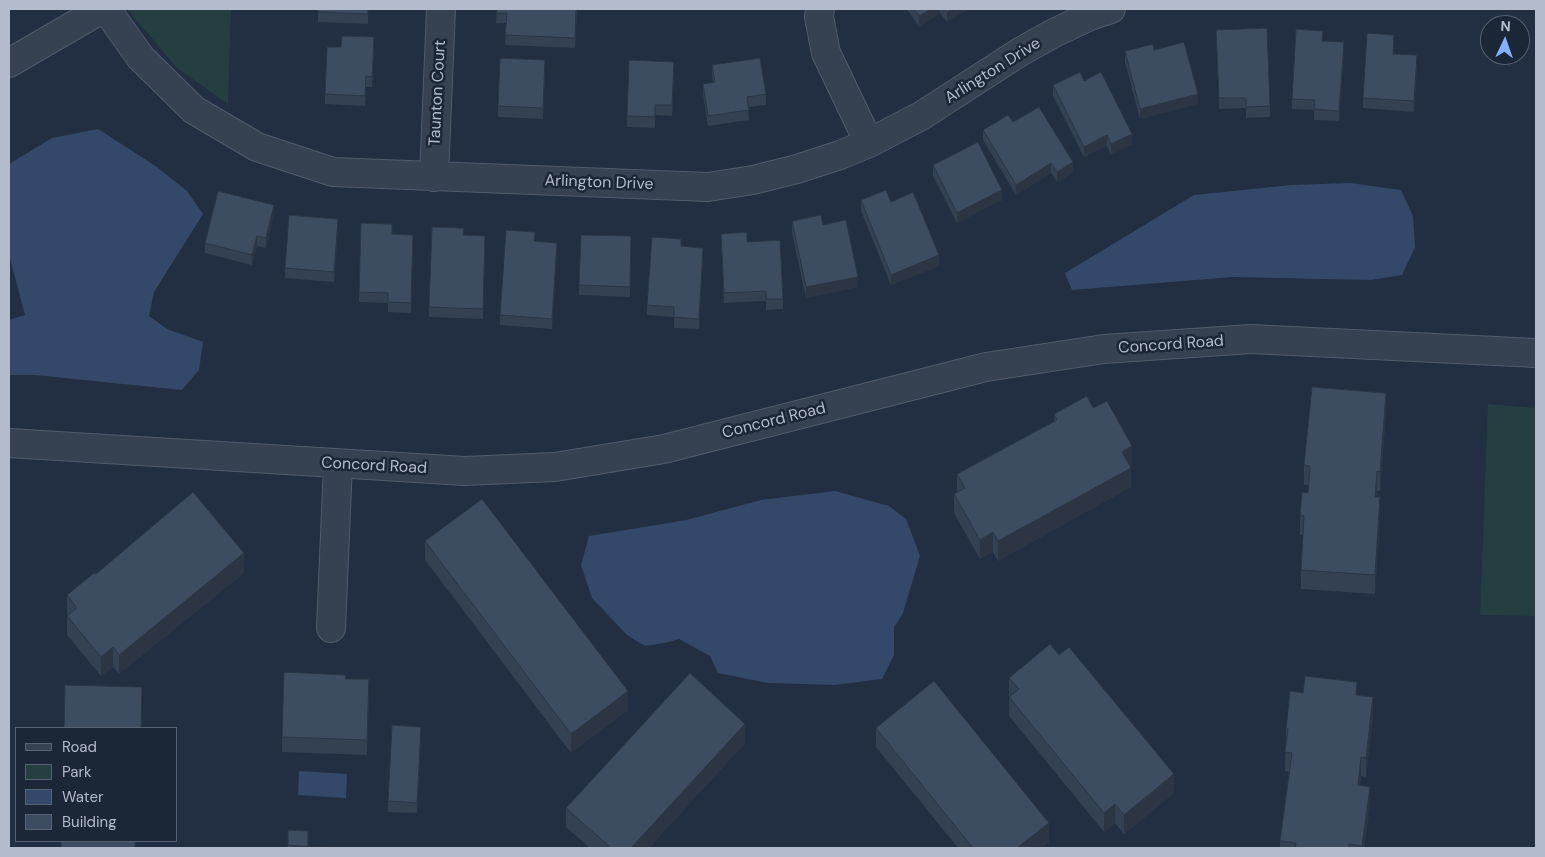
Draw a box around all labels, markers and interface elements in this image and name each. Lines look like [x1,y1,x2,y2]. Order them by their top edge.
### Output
north arrow [1480,15,1530,65]
text: N [1500,17,1511,35]
street label: Arlington Drive [942,34,1044,108]
street label: Taunton Court [426,39,450,147]
street label: Arlington Drive [544,172,654,194]
street label: Concord Road [1117,332,1225,358]
street label: Concord Road [720,399,828,443]
street label: Concord Road [321,454,427,478]
legend [15,727,178,842]
text: Road [62,737,97,757]
text: Park [62,762,92,782]
text: Water [62,787,103,807]
text: Building [62,812,117,832]

